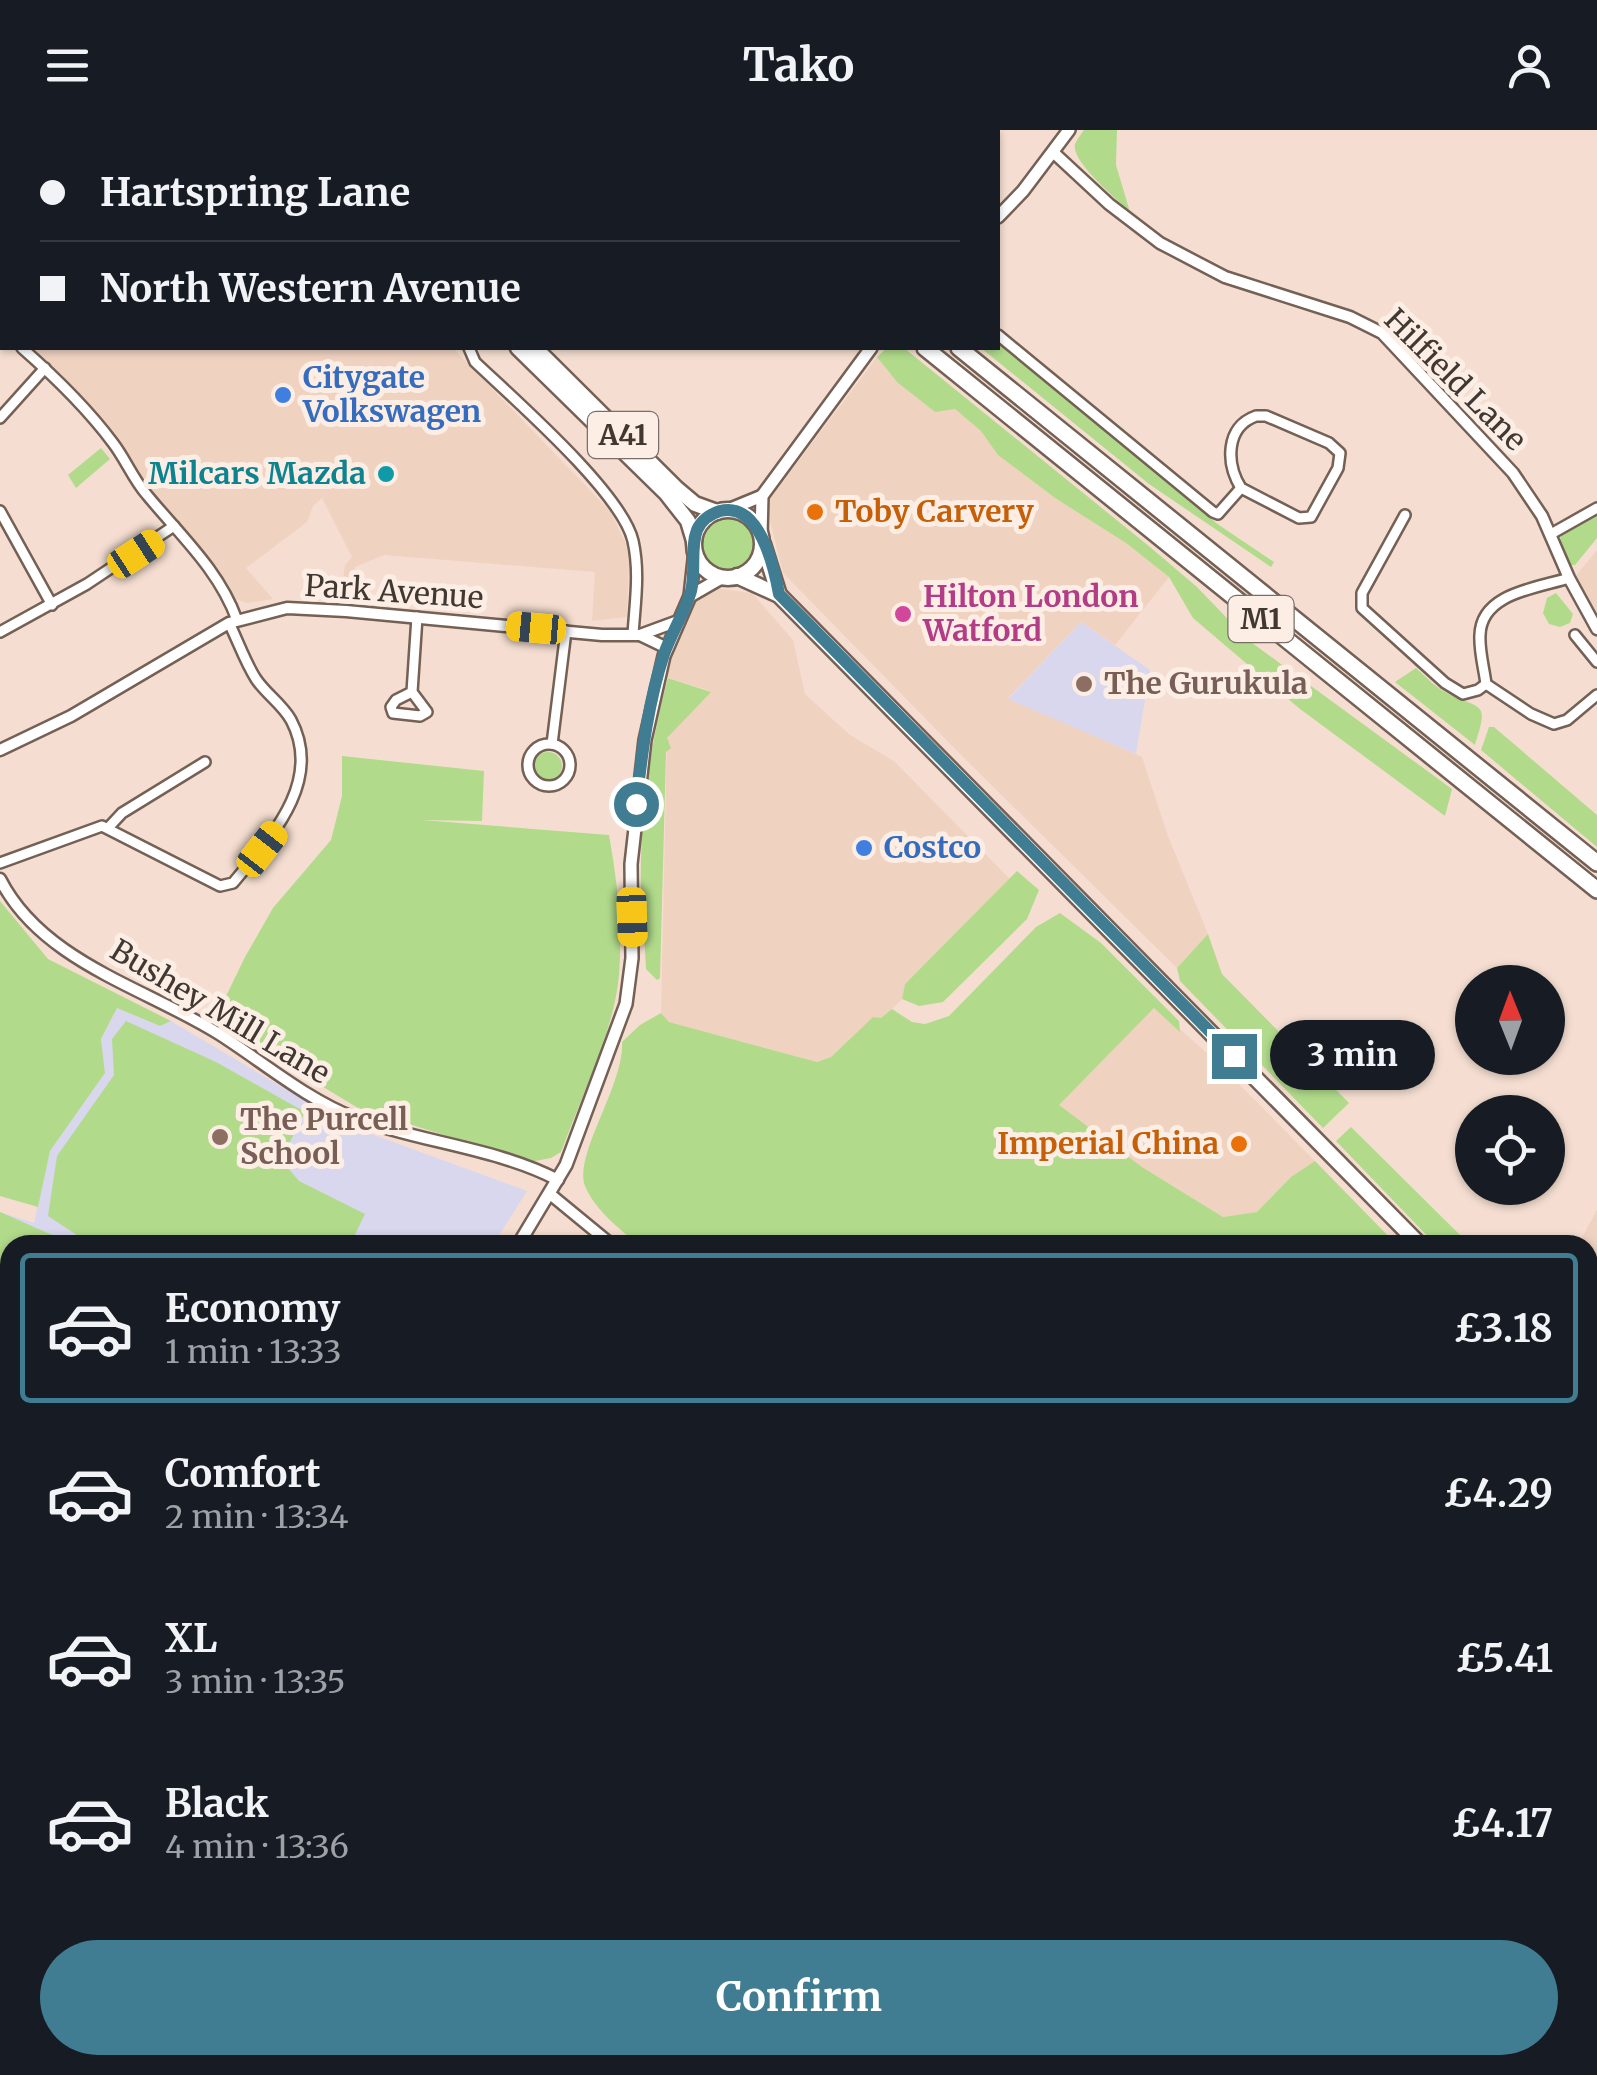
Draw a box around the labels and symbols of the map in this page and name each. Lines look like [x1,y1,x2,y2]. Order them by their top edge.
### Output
street label: Hilfield Lane [1377,300,1535,458]
place label: Citygate Volkswagen [302,358,481,430]
marker: Citygate Volkswagen [272,384,294,406]
road number: A41 [588,412,658,458]
place label: Milcars Mazda [148,454,366,492]
marker: Milcars Mazda [375,463,397,485]
place label: Toby Carvery [835,492,1034,530]
marker: Toby Carvery [804,501,826,523]
car [103,525,169,583]
street label: Park Avenue [303,566,485,616]
place label: Hilton London Watford [922,577,1139,649]
road number: M1 [1228,596,1294,642]
marker: Hilton London Watford [892,603,914,625]
car [505,610,567,646]
place label: The Gurukula [1104,664,1308,702]
marker: The Gurukula [1073,673,1095,695]
route start [614,782,659,827]
car [232,816,292,882]
place label: Costco [884,828,981,866]
marker: Costco [853,837,875,859]
car [616,886,648,948]
street label: Bushey Mill Lane [104,931,337,1092]
north arrow [1455,965,1565,1075]
callout: 3 min [1269,1021,1434,1091]
route end [1212,1034,1257,1079]
place label: The Purcell School [240,1100,408,1172]
place label: Imperial China [997,1124,1219,1162]
marker: The Purcell School [209,1126,231,1148]
marker: Imperial China [1228,1133,1250,1155]

